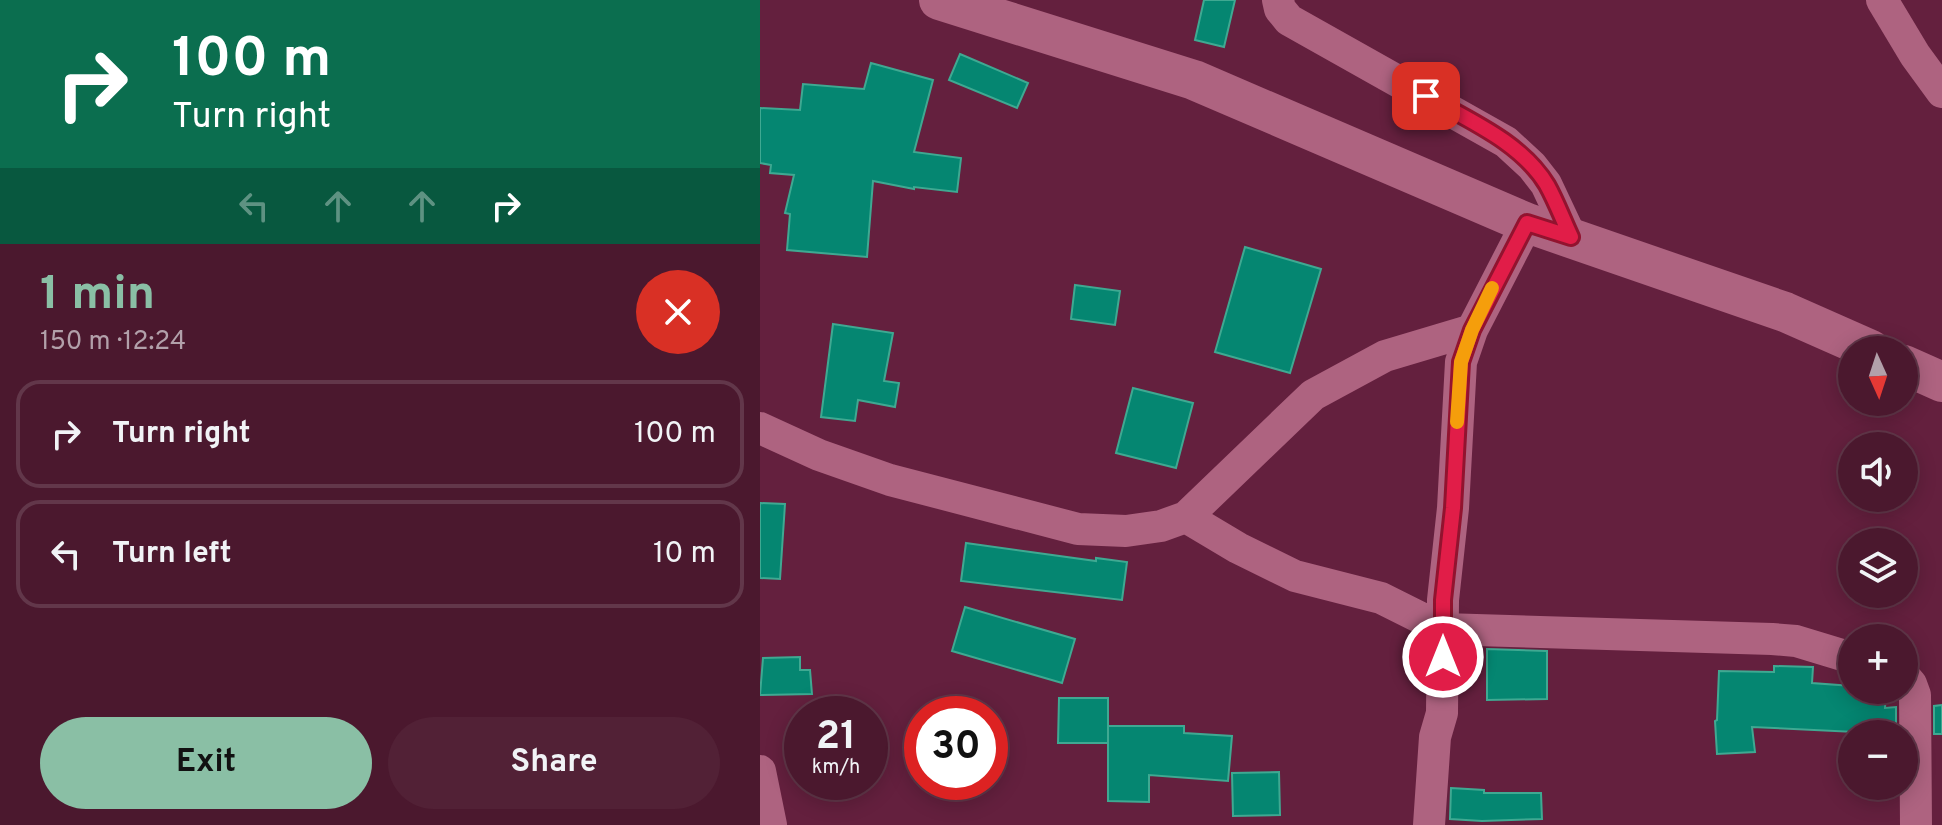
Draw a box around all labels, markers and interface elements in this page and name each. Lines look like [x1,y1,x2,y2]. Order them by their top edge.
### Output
text: 100 m [172,26,331,96]
icon: right [40,32,144,136]
pin [1392,62,1460,130]
icon: arrive [1404,74,1448,118]
text: Turn right [172,95,331,141]
icon: left [232,184,276,228]
icon: ahead [316,184,360,228]
icon: ahead [400,184,444,228]
icon: right [484,184,528,228]
text: 1 min [40,266,155,326]
button: close [636,270,720,354]
text: 150 m · 12:24 [40,326,186,359]
north arrow [1838,336,1918,416]
map controls [1838,336,1918,800]
icon: right [44,412,88,456]
text: Turn right [112,416,250,453]
text: 100 m [634,416,716,453]
button: sound [1838,432,1918,512]
button: layers [1838,528,1918,608]
icon: left [44,532,88,576]
text: Turn left [112,536,232,573]
text: 10 m [653,536,716,573]
position arrow [1401,615,1485,699]
button: + [1838,624,1918,704]
speed limit sign: 30 [904,696,1008,800]
text: 21 [816,713,856,763]
button: Exit [40,717,372,809]
button: Share [388,717,720,809]
button: − [1838,720,1918,800]
text: km/h [812,755,860,781]

